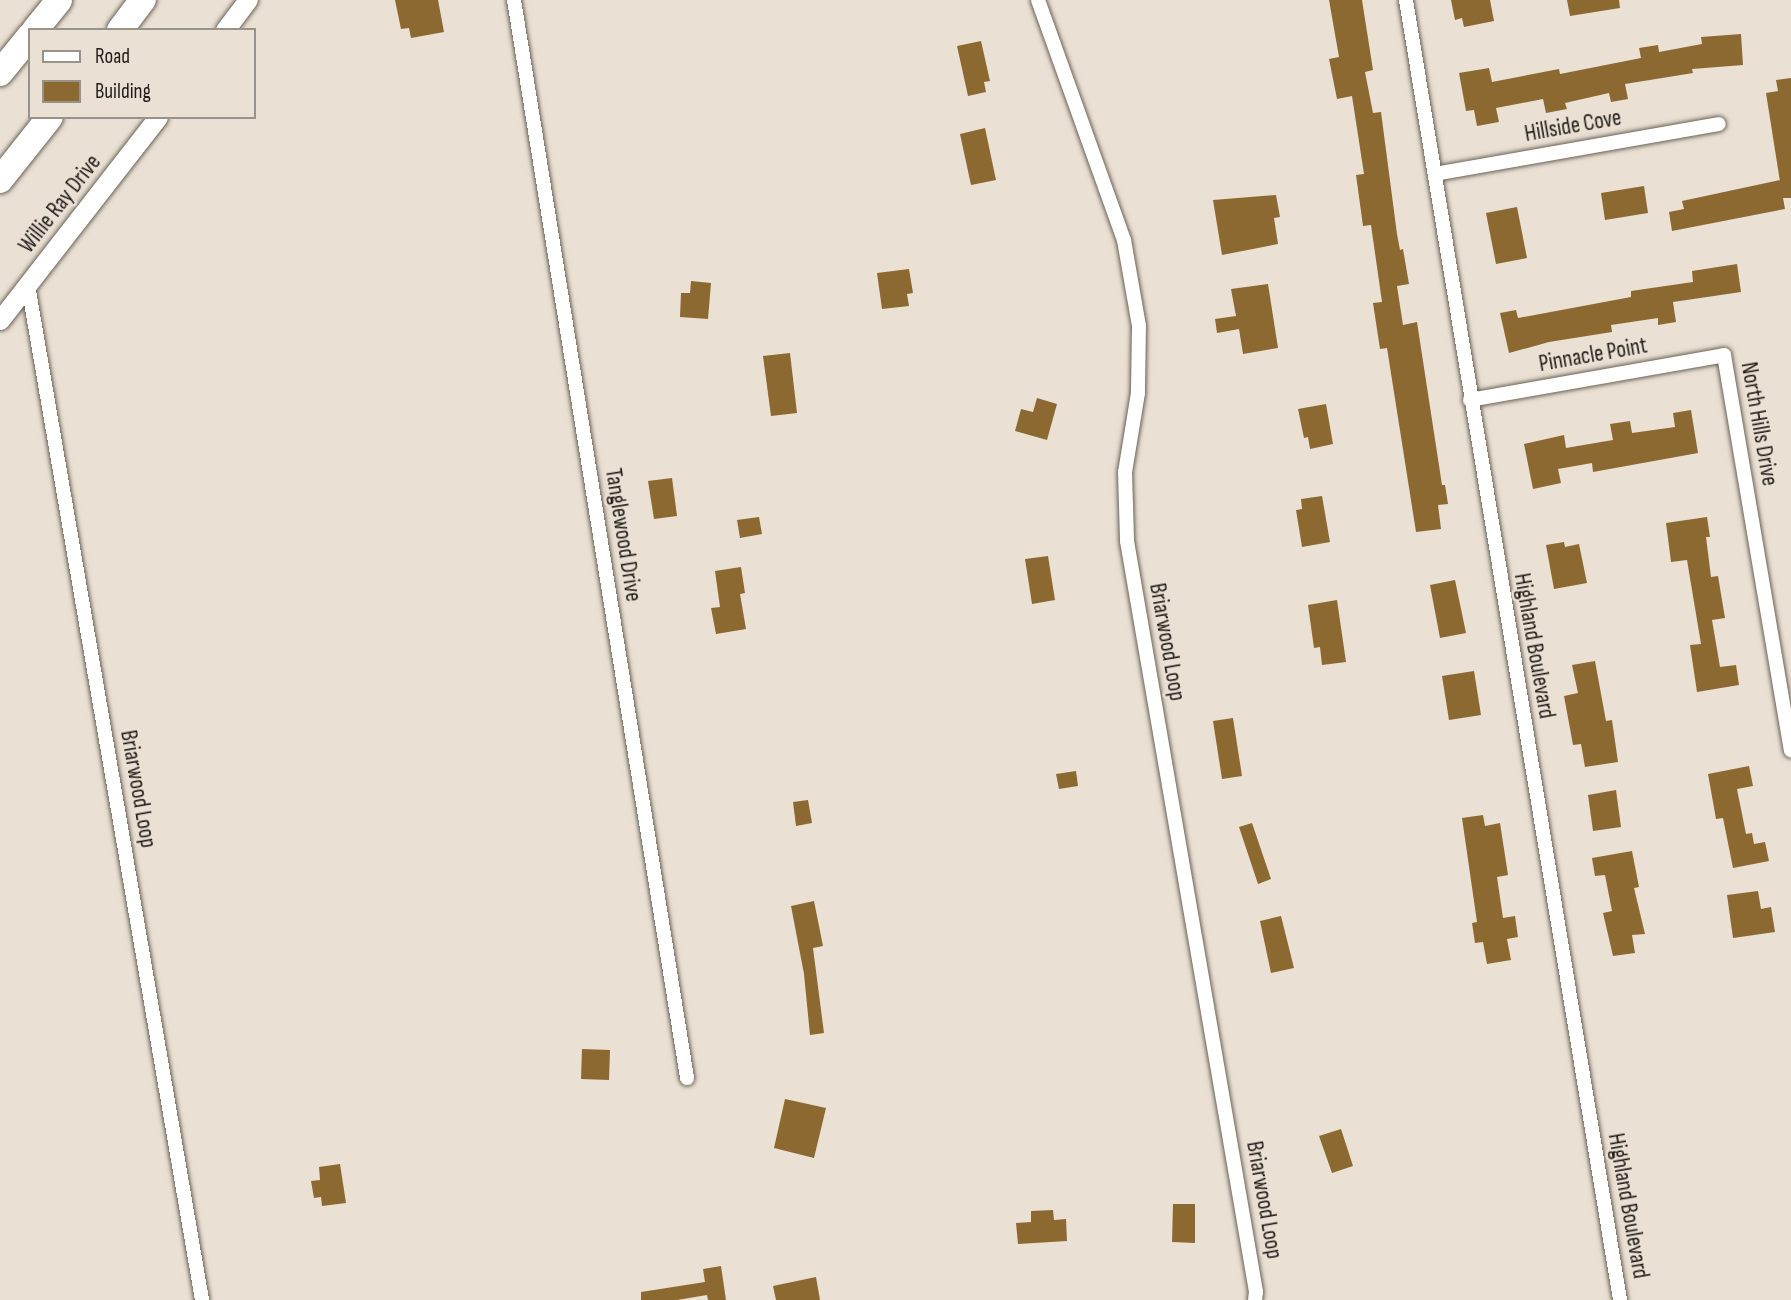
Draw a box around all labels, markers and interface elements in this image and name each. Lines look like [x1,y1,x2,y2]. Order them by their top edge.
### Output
legend [28,28,256,119]
text: Road [95,44,130,69]
text: Building [95,79,151,104]
street label: Hillside Cove [1522,104,1624,148]
street label: Willie Ray Drive [13,149,107,259]
street label: Pinnacle Point [1537,332,1649,378]
street label: North Hills Drive [1735,360,1783,488]
street label: Tanglewood Drive [599,466,647,604]
street label: Highland Boulevard [1508,571,1560,721]
street label: Briarwood Loop [1143,581,1191,703]
street label: Briarwood Loop [114,728,162,850]
street label: Highland Boulevard [1602,1131,1654,1281]
street label: Briarwood Loop [1240,1139,1288,1261]

